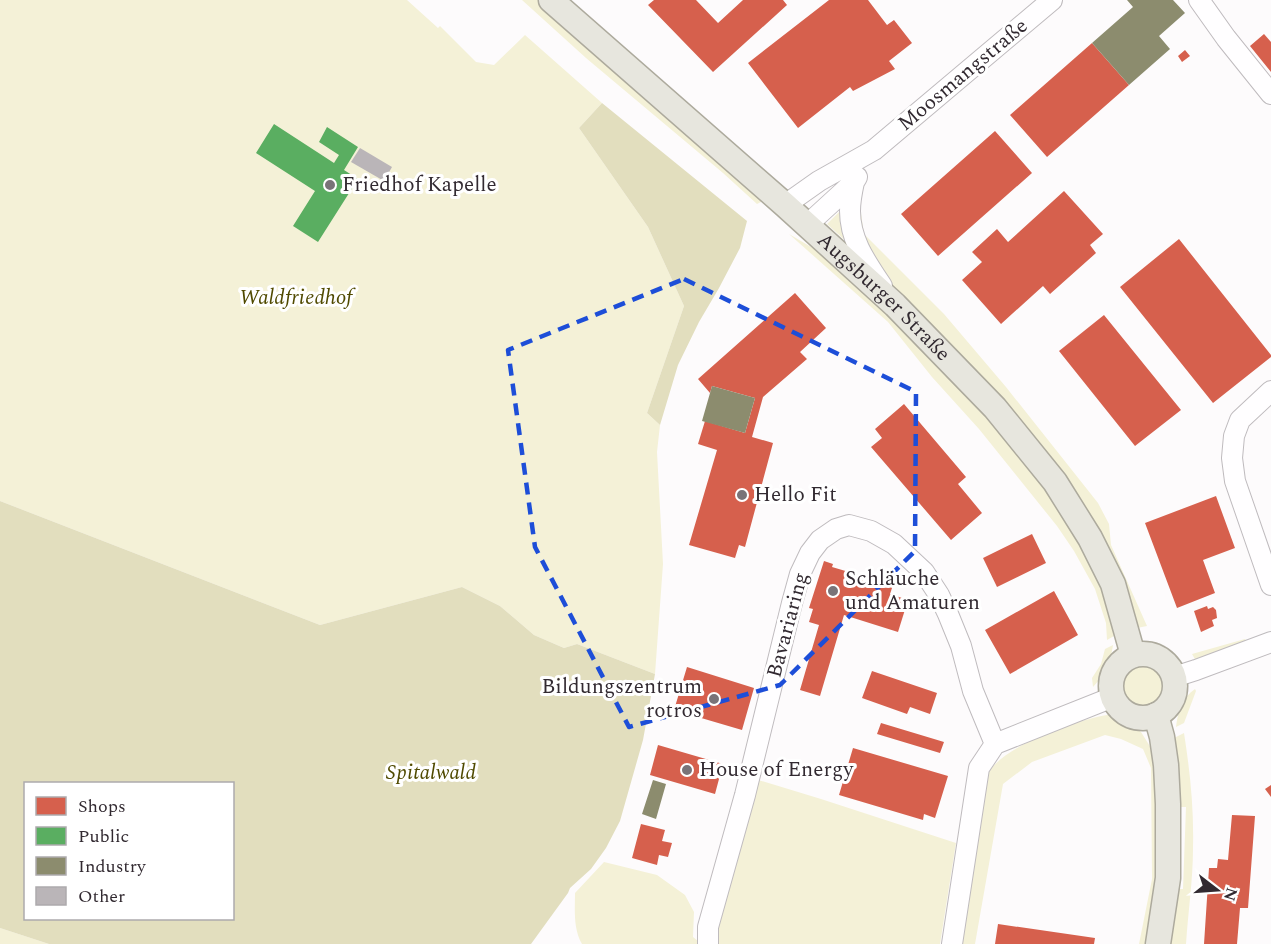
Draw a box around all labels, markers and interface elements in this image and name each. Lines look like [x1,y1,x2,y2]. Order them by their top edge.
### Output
street label: Moosmangstraße [891,11,1035,139]
place label: Friedhof Kapelle [342,169,497,201]
marker: Friedhof Kapelle [323,178,337,192]
street label: Augsburger Straße [809,225,958,369]
park label: Waldfriedhof [239,282,356,314]
place label: Hello Fit [754,479,837,511]
marker: Hello Fit [735,488,749,502]
place label: Schläuche und Amaturen [845,563,980,619]
street label: Bavariaring [759,569,817,681]
marker: Schläuche und Amaturen [826,584,840,598]
place label: Bildungszentrum rotros [542,671,702,727]
marker: Bildungszentrum rotros [707,692,721,706]
place label: House of Energy [699,754,854,786]
park label: Spitalwald [386,757,476,789]
marker: House of Energy [680,763,694,777]
legend [24,782,234,920]
text: Shops [78,793,126,820]
text: Public [78,823,129,850]
text: Industry [78,853,147,880]
north arrow [1187,860,1247,920]
text: Other [78,883,125,910]
text: N [1217,884,1244,904]

